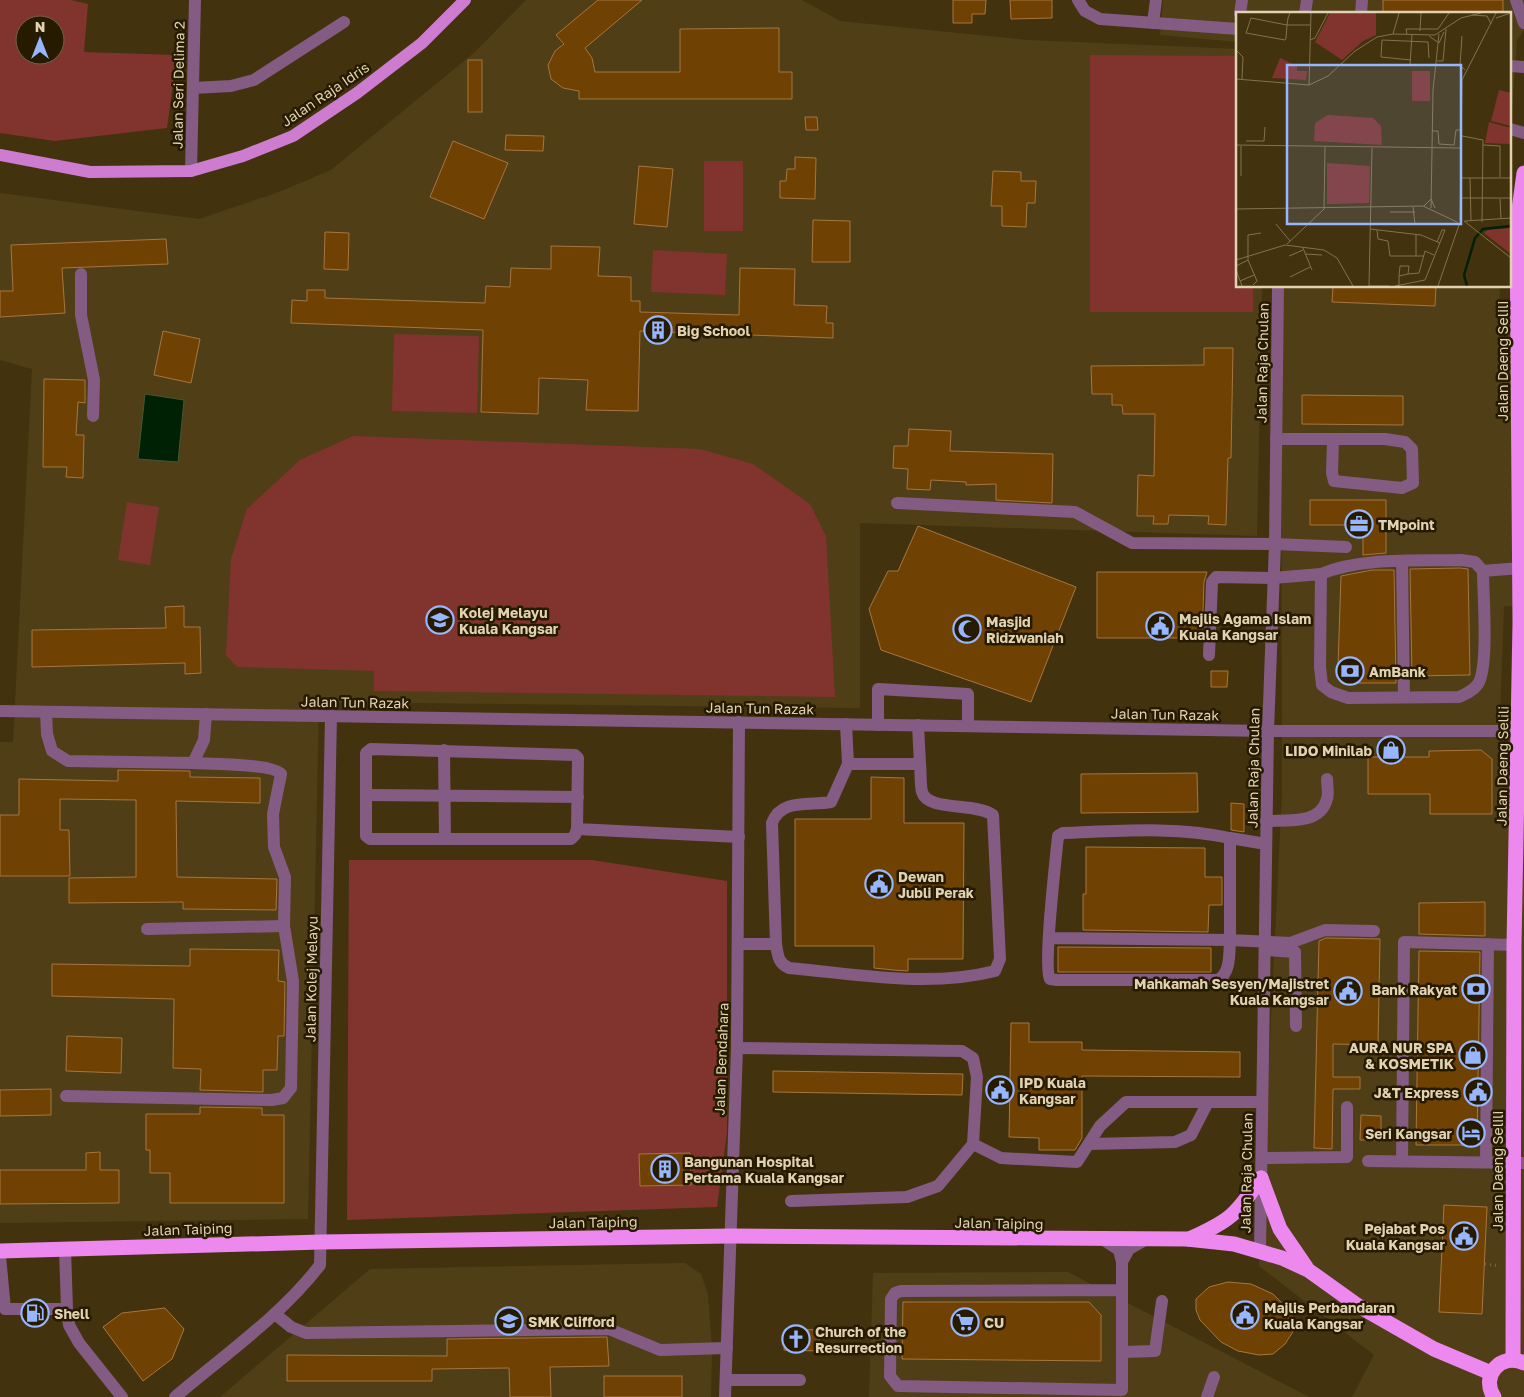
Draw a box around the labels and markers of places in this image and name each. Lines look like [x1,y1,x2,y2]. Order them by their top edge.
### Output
building icon: Big School [643,315,673,345]
place label: Big School [677,322,751,339]
office icon: TMpoint [1344,509,1374,539]
place label: TMpoint [1378,516,1435,533]
place label: Kolej Melayu Kuala Kangsar [459,604,559,637]
school or university icon: Kolej Melayu Kuala Kangsar [425,605,455,635]
place label: Majlis Agama Islam Kuala Kangsar [1179,610,1311,643]
public building icon: Majlis Agama Islam Kuala Kangsar [1145,611,1175,641]
place label: Masjid Ridzwaniah [986,613,1064,646]
mosque icon: Masjid Ridzwaniah [952,614,982,644]
bank icon: AmBank [1335,656,1365,686]
place label: AmBank [1369,663,1426,680]
shop icon: LIDO Minilab [1376,735,1406,765]
place label: LIDO Minilab [1285,742,1372,759]
place label: Dewan Jubli Perak [898,868,974,901]
public building icon: Dewan Jubli Perak [864,869,894,899]
bank icon: Bank Rakyat [1461,974,1491,1004]
place label: Mahkamah Sesyen/Majistret Kuala Kangsar [1134,975,1330,1008]
public building icon: Mahkamah Sesyen/Majistret Kuala Kangsar [1333,976,1363,1006]
place label: Bank Rakyat [1371,981,1457,998]
place label: AURA NUR SPA & KOSMETIK [1349,1039,1454,1072]
shop icon: AURA NUR SPA & KOSMETIK [1458,1040,1488,1070]
place label: IPD Kuala Kangsar [1019,1074,1086,1107]
public building icon: IPD Kuala Kangsar [985,1075,1015,1105]
public building icon: J&T Express [1463,1077,1493,1107]
place label: J&T Express [1374,1084,1459,1101]
hotel icon: Seri Kangsar [1456,1118,1486,1148]
place label: Seri Kangsar [1365,1125,1453,1142]
place label: Bangunan Hospital Pertama Kuala Kangsar [684,1153,845,1186]
building icon: Bangunan Hospital Pertama Kuala Kangsar [650,1154,680,1184]
place label: Pejabat Pos Kuala Kangsar [1346,1220,1446,1253]
public building icon: Pejabat Pos Kuala Kangsar [1449,1221,1479,1251]
fuel station icon: Shell [20,1298,50,1328]
place label: Majlis Perbandaran Kuala Kangsar [1264,1299,1395,1332]
public building icon: Majlis Perbandaran Kuala Kangsar [1230,1300,1260,1330]
place label: Shell [54,1305,90,1322]
school or university icon: SMK Clifford [494,1306,524,1336]
supermarket icon: CU [950,1307,980,1337]
place label: SMK Clifford [528,1313,615,1330]
place label: CU [984,1314,1004,1331]
place label: Church of the Resurrection [815,1323,906,1356]
church icon: Church of the Resurrection [781,1324,811,1354]

